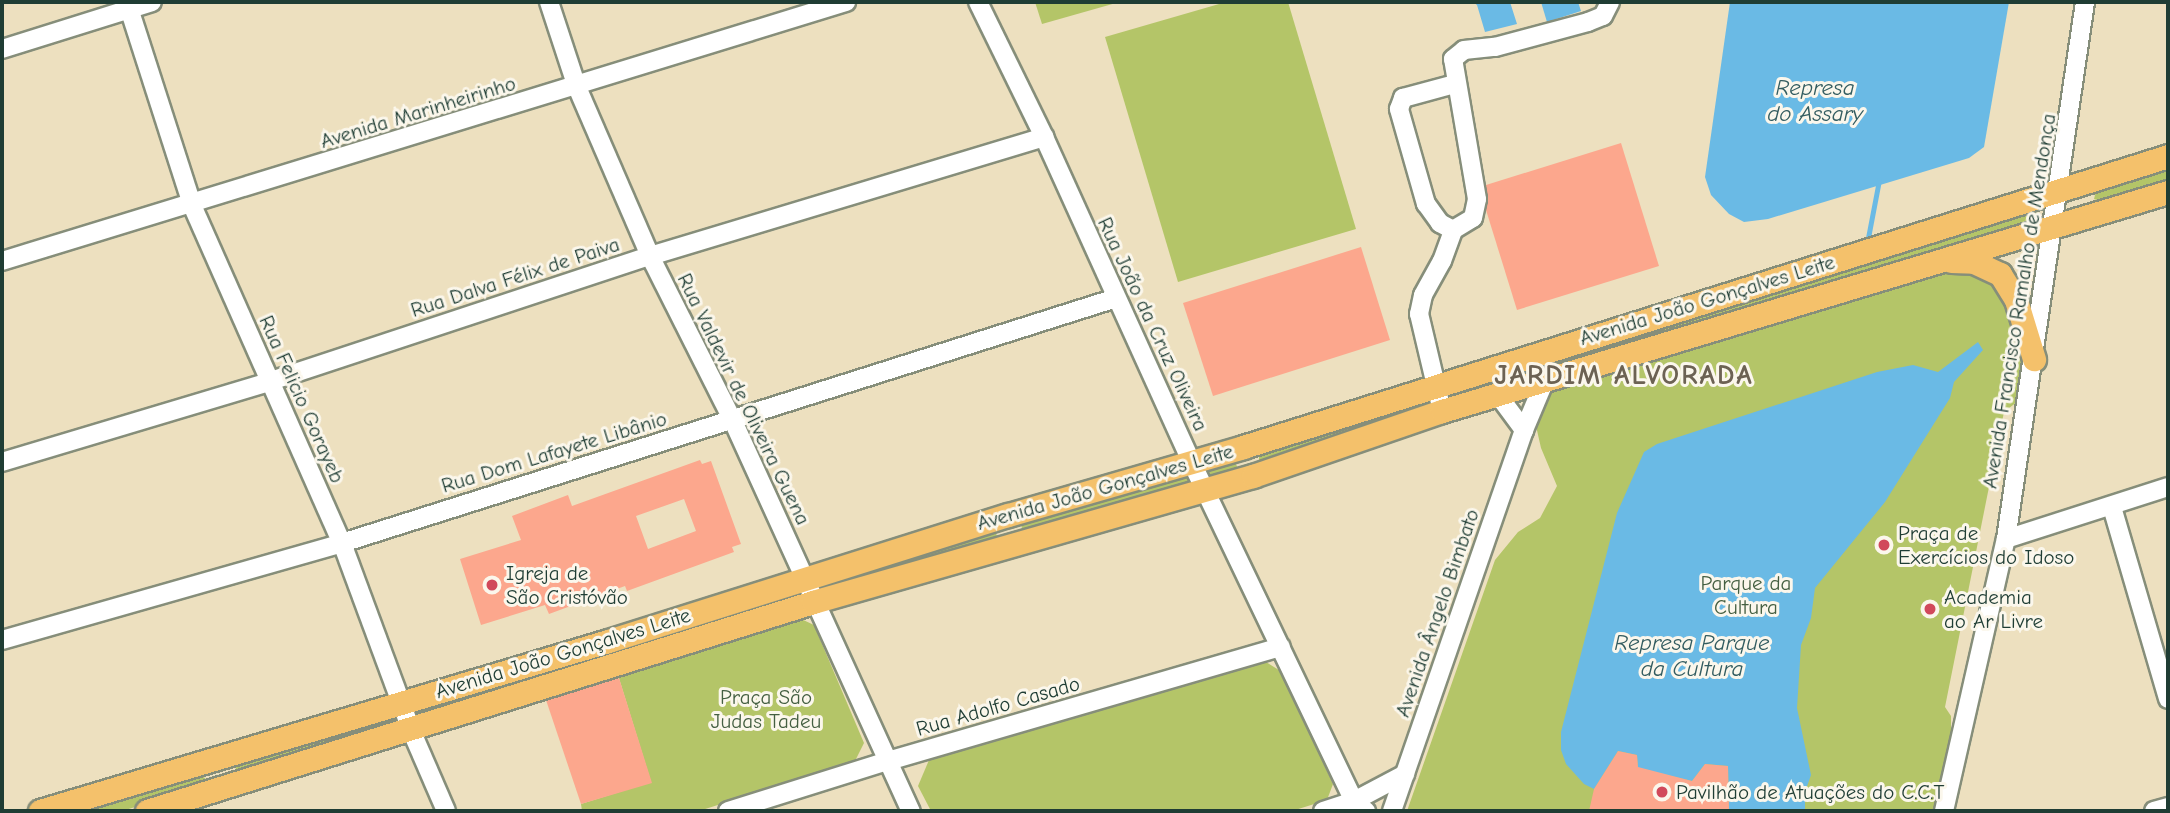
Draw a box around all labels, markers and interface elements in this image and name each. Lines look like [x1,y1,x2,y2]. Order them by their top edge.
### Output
street label: Avenida Marinheirinho [317,70,519,154]
water label: Represa do Assary [1767,74,1863,128]
street label: Avenida Francisco Ramalho de Mendonça [1977,112,2061,490]
street label: Rua João da Cruz Oliveira [1092,213,1214,435]
street label: Rua Dalva Félix de Paiva [407,231,623,323]
street label: Avenida João Gonçalves Leite [1576,249,1838,351]
street label: Rua Valdevir de Oliveira Guena [672,269,816,529]
street label: Rua Felicio Gorayeb [254,311,350,487]
district label: JARDIM ALVORADA [1496,358,1752,392]
street label: Rua Dom Lafayete Libânio [438,406,670,498]
street label: Avenida João Gonçalves Leite [974,438,1236,536]
street label: Avenida Ângelo Bimbato [1390,506,1484,720]
place label: Praça de Exercícios do Idoso [1898,520,2074,570]
marker: Praça de Exercícios do Idoso [1876,537,1892,553]
place label: Igreja de São Cristóvão [506,560,628,610]
park label: Parque da Cultura [1701,570,1791,620]
marker: Igreja de São Cristóvão [484,577,500,593]
place label: Academia ao Ar Livre [1944,584,2043,634]
marker: Academia ao Ar Livre [1922,601,1938,617]
street label: Avenida João Gonçalves Leite [432,602,694,704]
water label: Represa Parque da Cultura [1614,629,1770,683]
street label: Rua Adolfo Casado [913,671,1083,741]
park label: Praça São Judas Tadeu [711,684,821,734]
place label: Pavilhão de Atuações do C.C.T [1676,779,1944,805]
marker: Pavilhão de Atuações do C.C.T [1654,784,1670,800]

